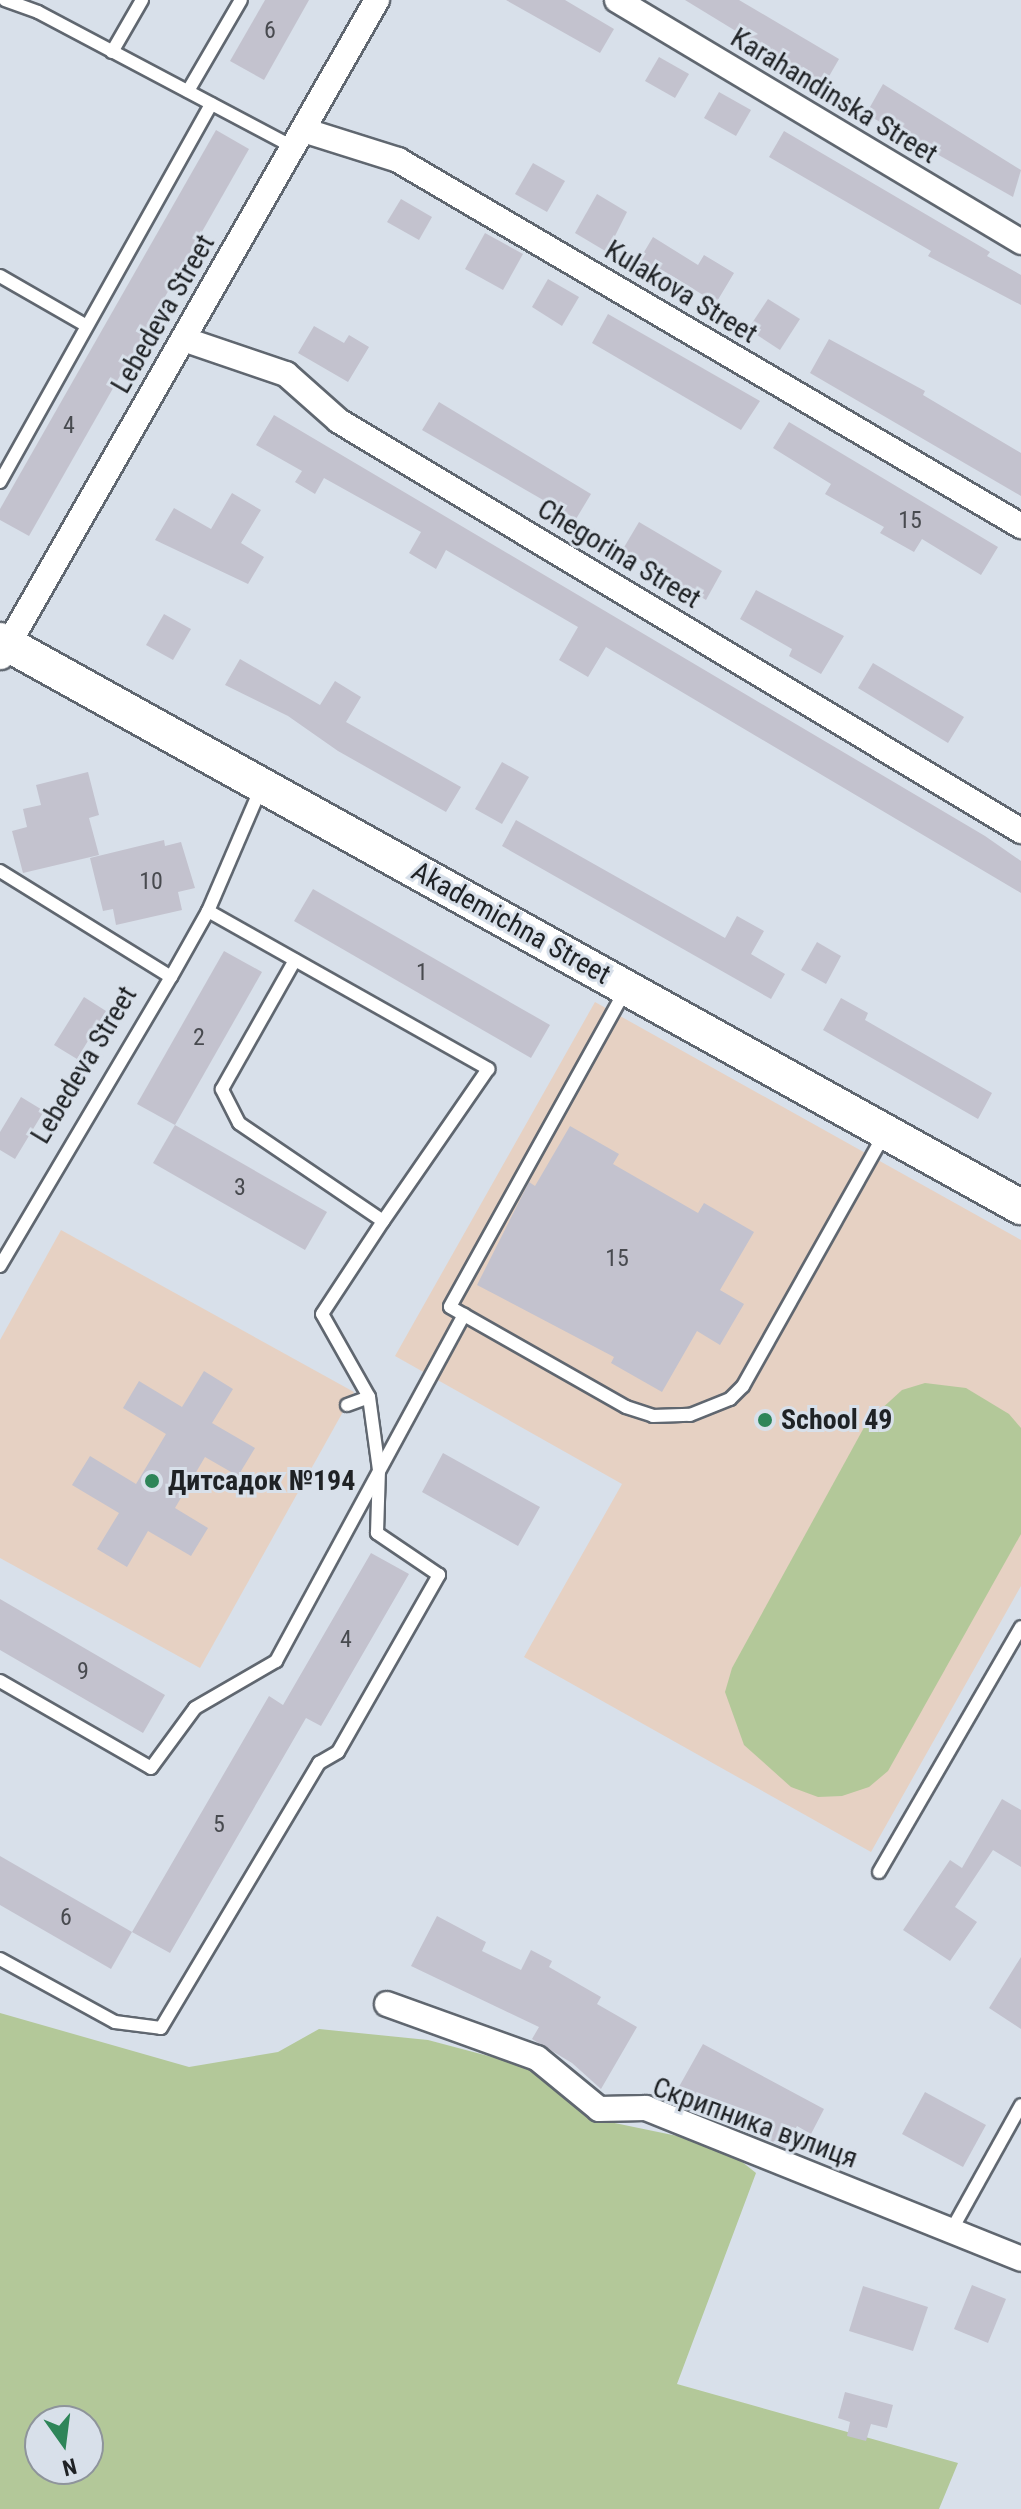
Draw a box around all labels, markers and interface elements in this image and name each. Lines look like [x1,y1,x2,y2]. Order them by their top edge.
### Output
house number: 6 [264,17,276,45]
street label: Karahandinska Street [725,21,943,171]
street label: Lebedeva Street [104,229,222,399]
street label: Kulakova Street [599,233,763,351]
house number: 4 [63,412,75,440]
street label: Chegorina Street [531,492,707,616]
house number: 15 [898,507,922,535]
street label: Akademichna Street [406,854,616,992]
house number: 10 [139,868,163,896]
house number: 1 [416,959,428,987]
street label: Lebedeva Street [24,980,144,1150]
house number: 2 [193,1024,205,1052]
house number: 3 [234,1174,246,1202]
house number: 15 [605,1245,629,1273]
place label: School 49 [781,1403,892,1437]
marker: School 49 [756,1411,774,1429]
place label: Дитсадок №194 [168,1464,355,1498]
marker: Дитсадок №194 [143,1472,161,1490]
house number: 4 [340,1626,352,1654]
house number: 9 [77,1658,89,1686]
house number: 5 [213,1811,225,1839]
house number: 6 [60,1904,72,1932]
street label: Скрипника вулиця [648,2070,862,2176]
north arrow [24,2405,104,2485]
text: N [60,2453,79,2481]

